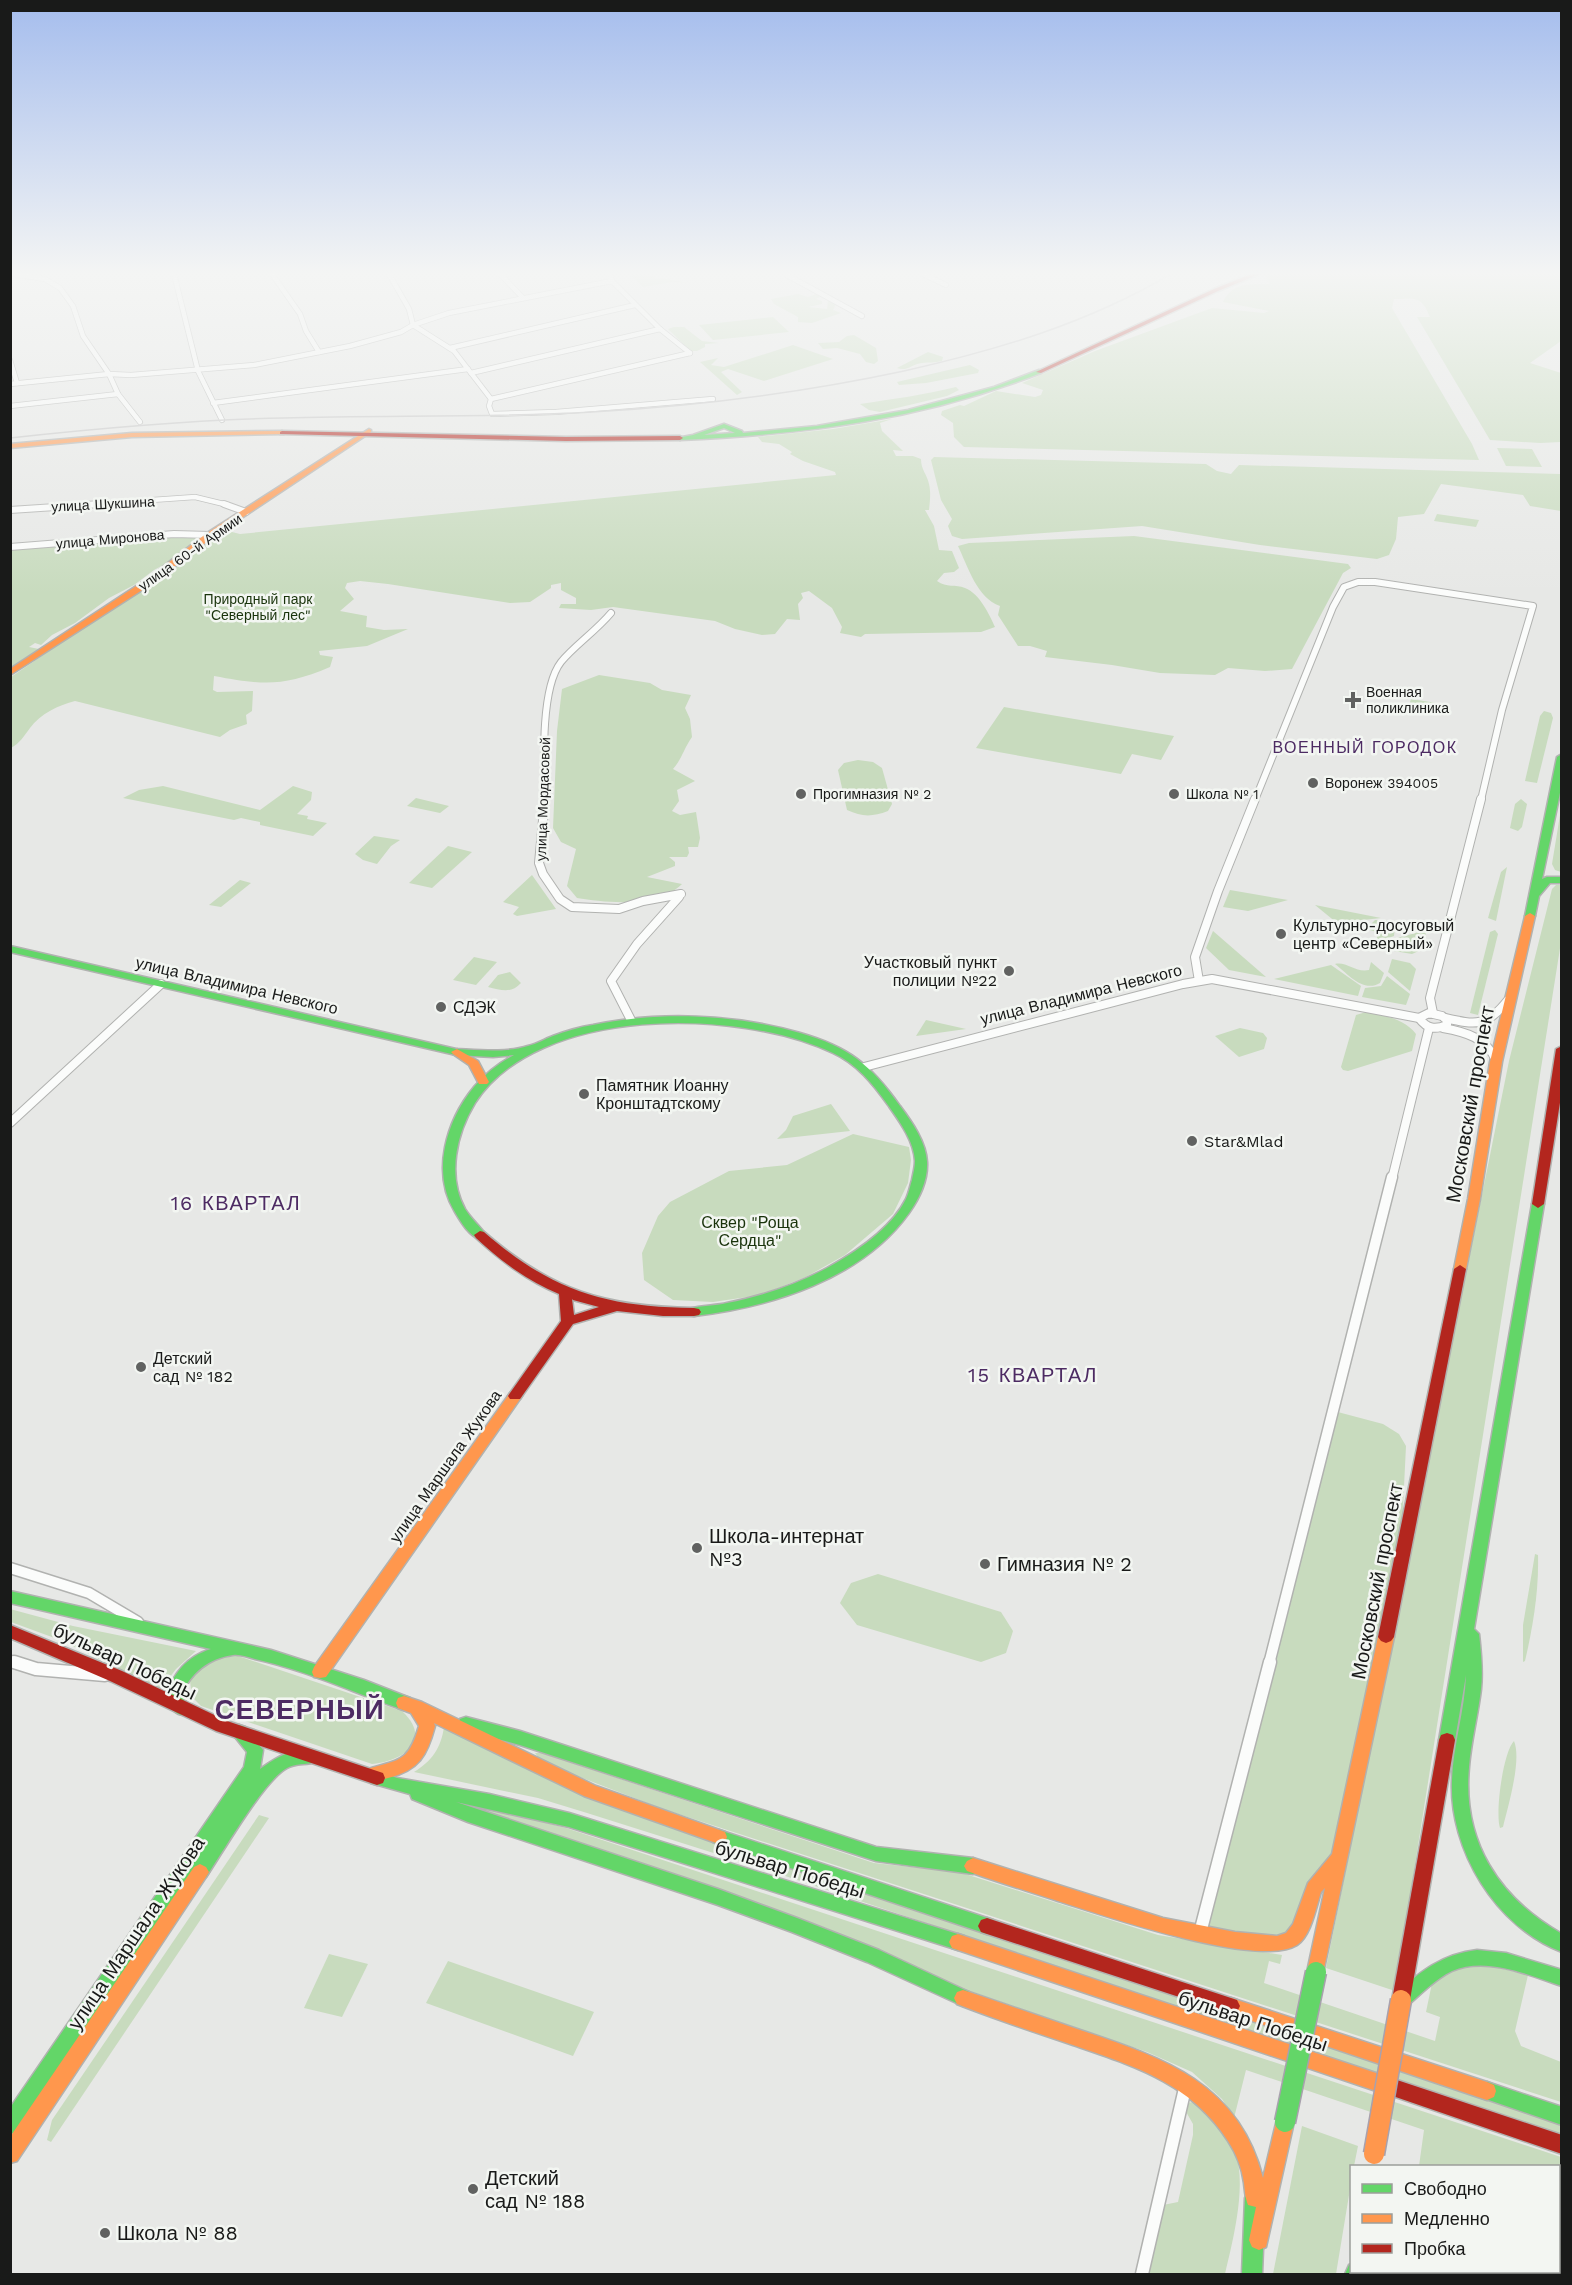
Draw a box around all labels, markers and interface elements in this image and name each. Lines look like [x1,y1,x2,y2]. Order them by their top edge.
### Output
street label: улица Шукшина [51,493,155,515]
street label: улица 60-й Армии [135,510,245,594]
street label: улица Миронова [55,526,165,552]
park label: Природный парк "Северный лес" [204,591,313,623]
place label: Военная поликлиника [1366,684,1449,716]
marker: Военная поликлиника [1344,691,1362,709]
street label: улица Мордасовой [533,737,553,861]
district label: ВОЕННЫЙ ГОРОДОК [1272,738,1458,757]
place label: Воронеж 394005 [1325,775,1438,791]
marker: Воронеж 394005 [1306,776,1320,790]
place label: Прогимназия № 2 [813,786,931,802]
place label: Школа № 1 [1186,786,1259,802]
marker: Прогимназия № 2 [794,787,808,801]
marker: Школа № 1 [1167,787,1181,801]
place label: Культурно-досуговый центр «Северный» [1293,916,1454,953]
marker: Культурно-досуговый центр «Северный» [1274,927,1288,941]
street label: улица Владимира Невского [134,953,340,1018]
place label: Участковый пункт полиции №22 [864,953,998,990]
street label: улица Владимира Невского [978,960,1184,1029]
marker: Участковый пункт полиции №22 [1002,964,1016,978]
place label: СДЭК [453,998,497,1017]
marker: СДЭК [434,1000,448,1014]
street label: Московский проспект [1441,1004,1499,1204]
place label: Памятник Иоанну Кронштадтскому [596,1076,729,1113]
marker: Памятник Иоанну Кронштадтскому [577,1087,591,1101]
place label: Star&Mlad [1204,1132,1283,1151]
marker: Star&Mlad [1185,1134,1199,1148]
district label: 16 КВАРТАЛ [171,1191,301,1215]
park label: Сквер "Роща Сердца" [701,1213,799,1250]
place label: Детский сад № 182 [153,1349,233,1386]
marker: Детский сад № 182 [134,1360,148,1374]
district label: 15 КВАРТАЛ [968,1363,1098,1387]
street label: улица Маршала Жукова [385,1386,505,1546]
street label: Московский проспект [1346,1481,1408,1681]
place label: Школа-интернат №3 [709,1524,864,1571]
marker: Школа-интернат №3 [690,1541,704,1555]
place label: Гимназия № 2 [997,1552,1132,1576]
marker: Гимназия № 2 [978,1557,992,1571]
street label: бульвар Победы [49,1617,201,1705]
district label: СЕВЕРНЫЙ [215,1694,385,1726]
street label: улица Маршала Жукова [62,1831,210,2034]
street label: бульвар Победы [712,1835,868,1903]
street label: бульвар Победы [1175,1986,1331,2056]
legend [1350,2165,1560,2273]
place label: Детский сад № 188 [485,2166,585,2213]
text: Свободно [1404,2178,1487,2199]
marker: Детский сад № 188 [466,2182,480,2196]
text: Медленно [1404,2208,1490,2229]
place label: Школа № 88 [117,2221,238,2245]
marker: Школа № 88 [98,2226,112,2240]
text: Пробка [1404,2238,1467,2259]

